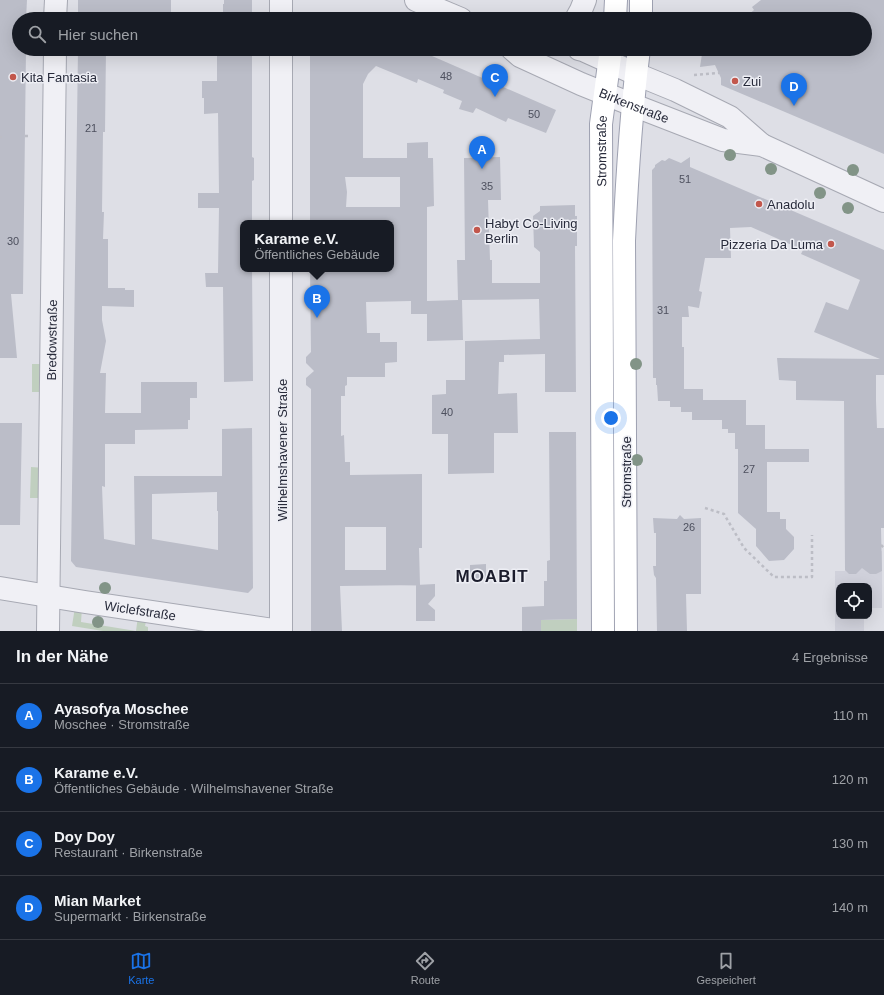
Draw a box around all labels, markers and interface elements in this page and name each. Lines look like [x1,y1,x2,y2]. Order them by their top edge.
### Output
search box [12,12,872,56]
icon: search [26,23,48,45]
text: Hier suchen [58,26,138,43]
pin: C [482,64,508,97]
place label: Kita Fantasia [21,70,98,85]
house number: 48 [440,70,452,82]
marker: Kita Fantasia [8,72,18,82]
pin: D [781,73,807,106]
place label: Zui [743,74,761,89]
marker: Zui [730,76,740,86]
street label: Birkenstraße [597,85,671,126]
house number: 50 [528,108,540,120]
street label: Stromstraße [594,114,610,187]
house number: 21 [85,122,97,134]
pin: A [469,136,495,169]
house number: 51 [679,173,691,185]
house number: 35 [481,180,493,192]
place label: Anadolu [767,197,815,212]
marker: Anadolu [754,199,764,209]
place label: Habyt Co-Living Berlin [485,216,578,246]
popup [240,220,394,272]
marker: Habyt Co-Living Berlin [472,225,482,235]
text: Karame e.V. [254,230,339,247]
house number: 30 [7,235,19,247]
place label: Pizzeria Da Luma [720,237,824,252]
marker: Pizzeria Da Luma [826,239,836,249]
text: Öffentliches Gebäude [254,247,380,262]
pin: B [304,285,330,318]
street label: Bredowstraße [44,299,60,381]
house number: 31 [657,304,669,316]
street label: Wilhelmshavener Straße [275,379,290,521]
house number: 40 [441,406,453,418]
your location [601,408,621,428]
street label: Stromstraße [619,436,634,508]
house number: 27 [743,463,755,475]
house number: 26 [683,521,695,533]
district label: MOABIT [455,567,529,586]
map controls [836,583,872,619]
button: locate [836,583,872,619]
street label: Wiclefstraße [103,598,177,623]
text: In der Nähe [16,647,109,666]
text: 4 Ergebnisse [792,650,868,665]
text: Ayasofya Moschee [54,700,189,717]
text: A [24,708,34,723]
text: 110 m [833,708,868,723]
text: Moschee · Stromstraße [54,717,190,732]
text: Karame e.V. [54,764,139,781]
text: B [24,772,34,787]
text: 120 m [832,772,868,787]
text: Öffentliches Gebäude · Wilhelmshavener Straße [54,781,333,796]
text: Doy Doy [54,828,115,845]
text: C [24,836,34,851]
text: 130 m [832,836,868,851]
text: Restaurant · Birkenstraße [54,845,203,860]
text: Mian Market [54,892,141,909]
text: D [24,900,34,915]
text: 140 m [832,900,868,915]
text: Supermarkt · Birkenstraße [54,909,206,924]
tab: Karte [128,950,154,986]
tab: Route [411,950,440,986]
tab: Gespeichert [697,950,756,986]

